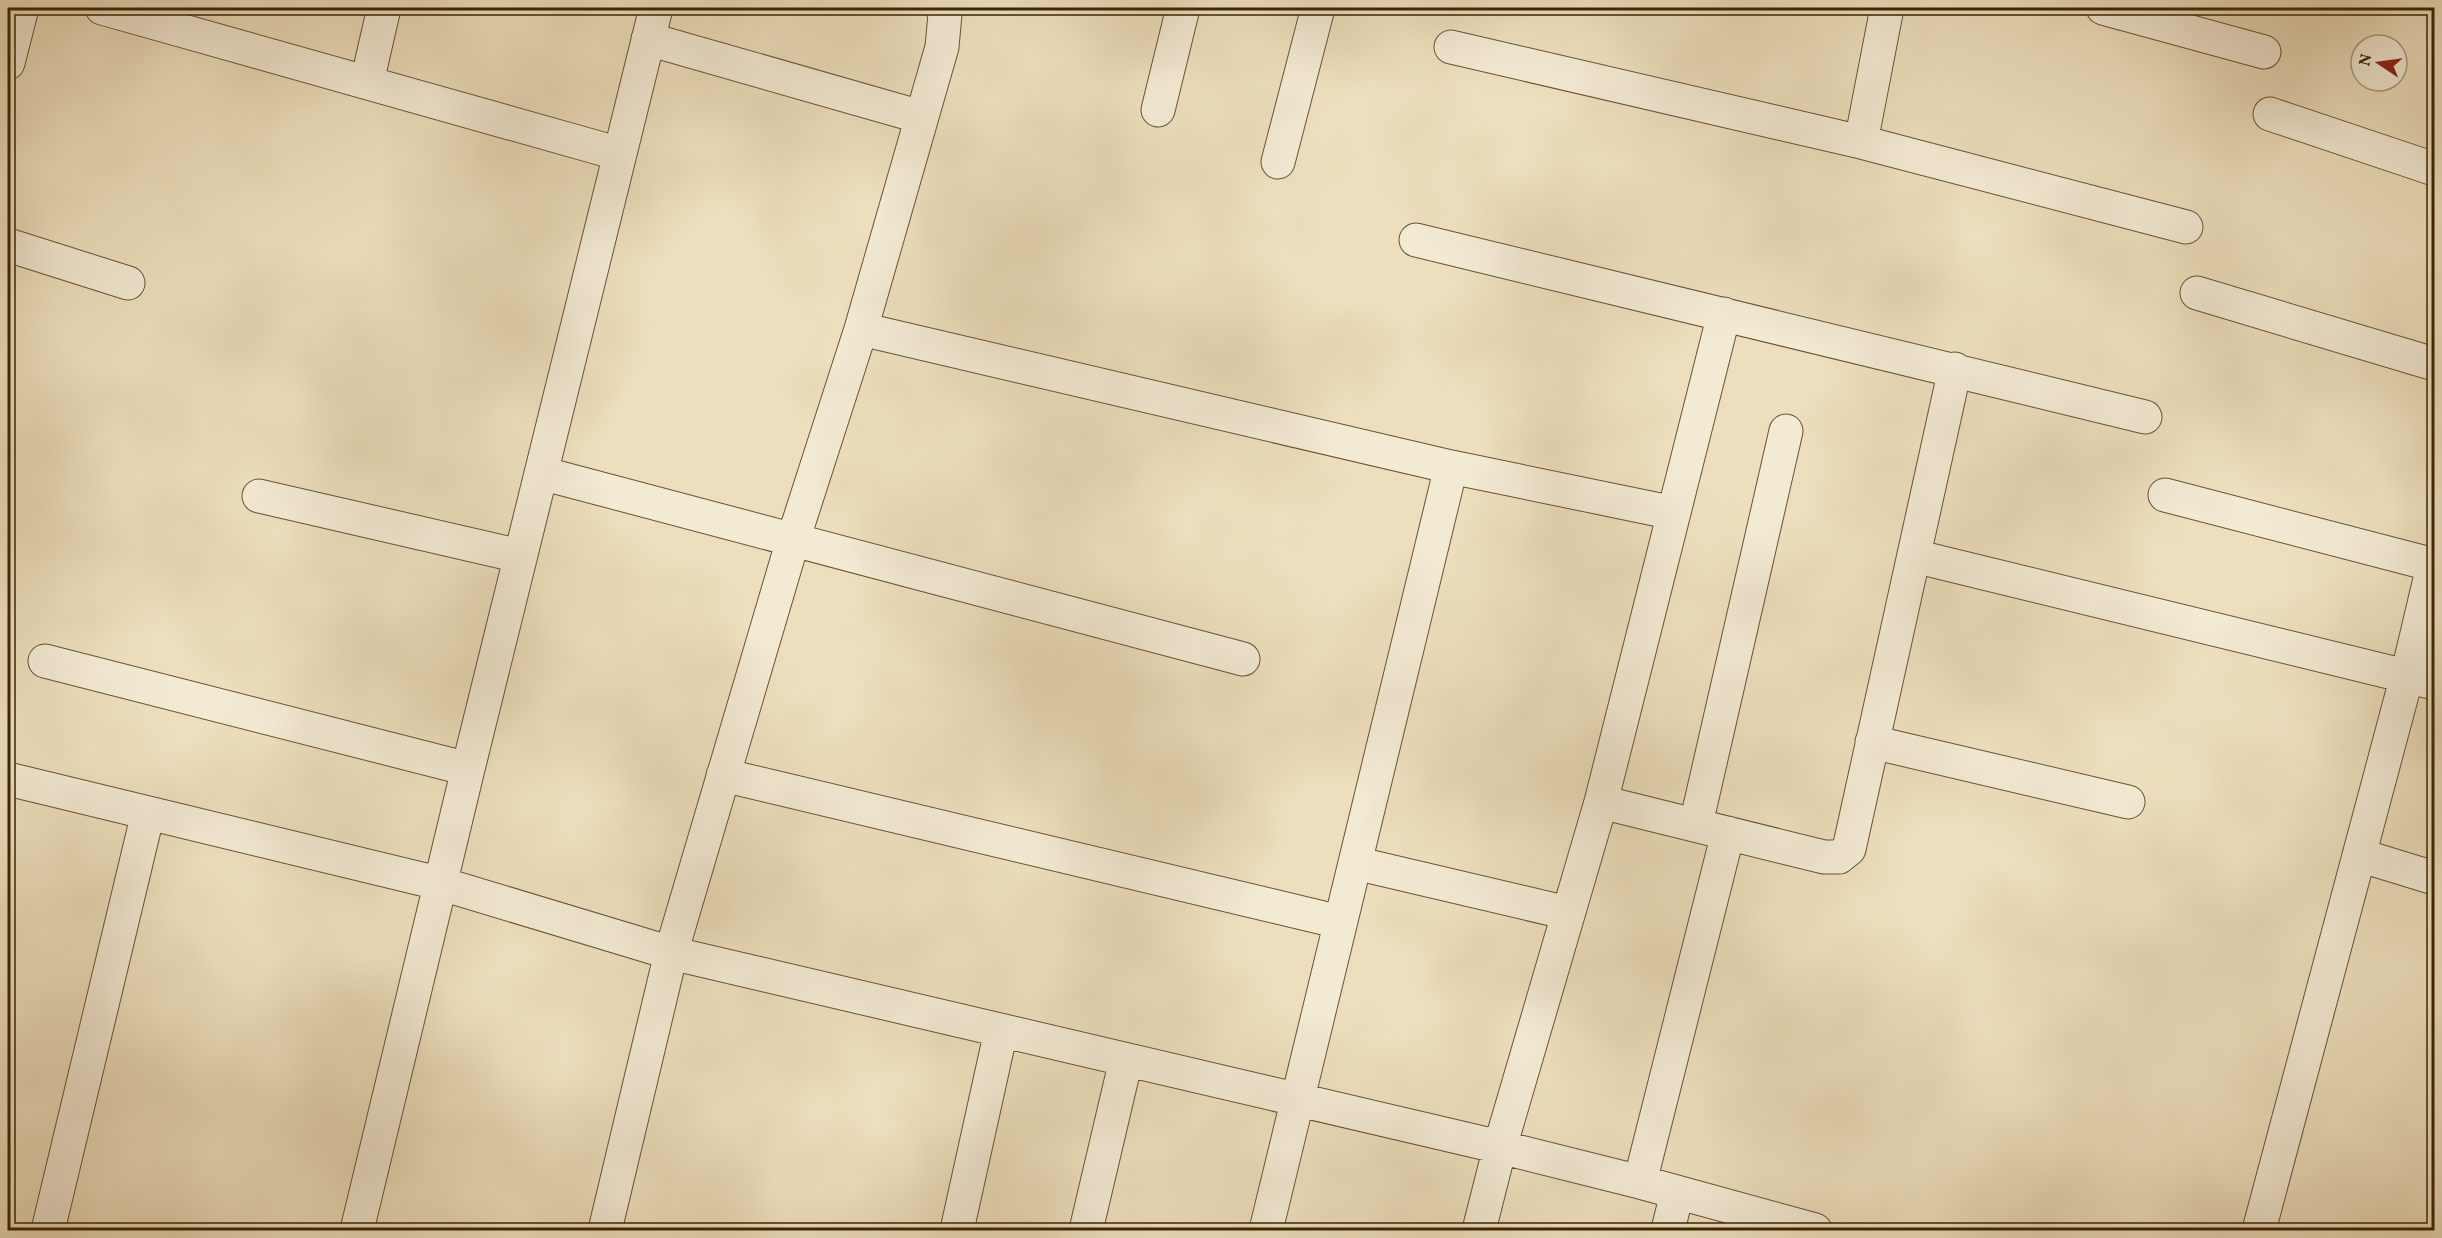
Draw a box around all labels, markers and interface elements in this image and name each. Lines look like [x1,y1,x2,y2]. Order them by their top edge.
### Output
north arrow [2349,33,2409,93]
text: N [2354,52,2378,68]

